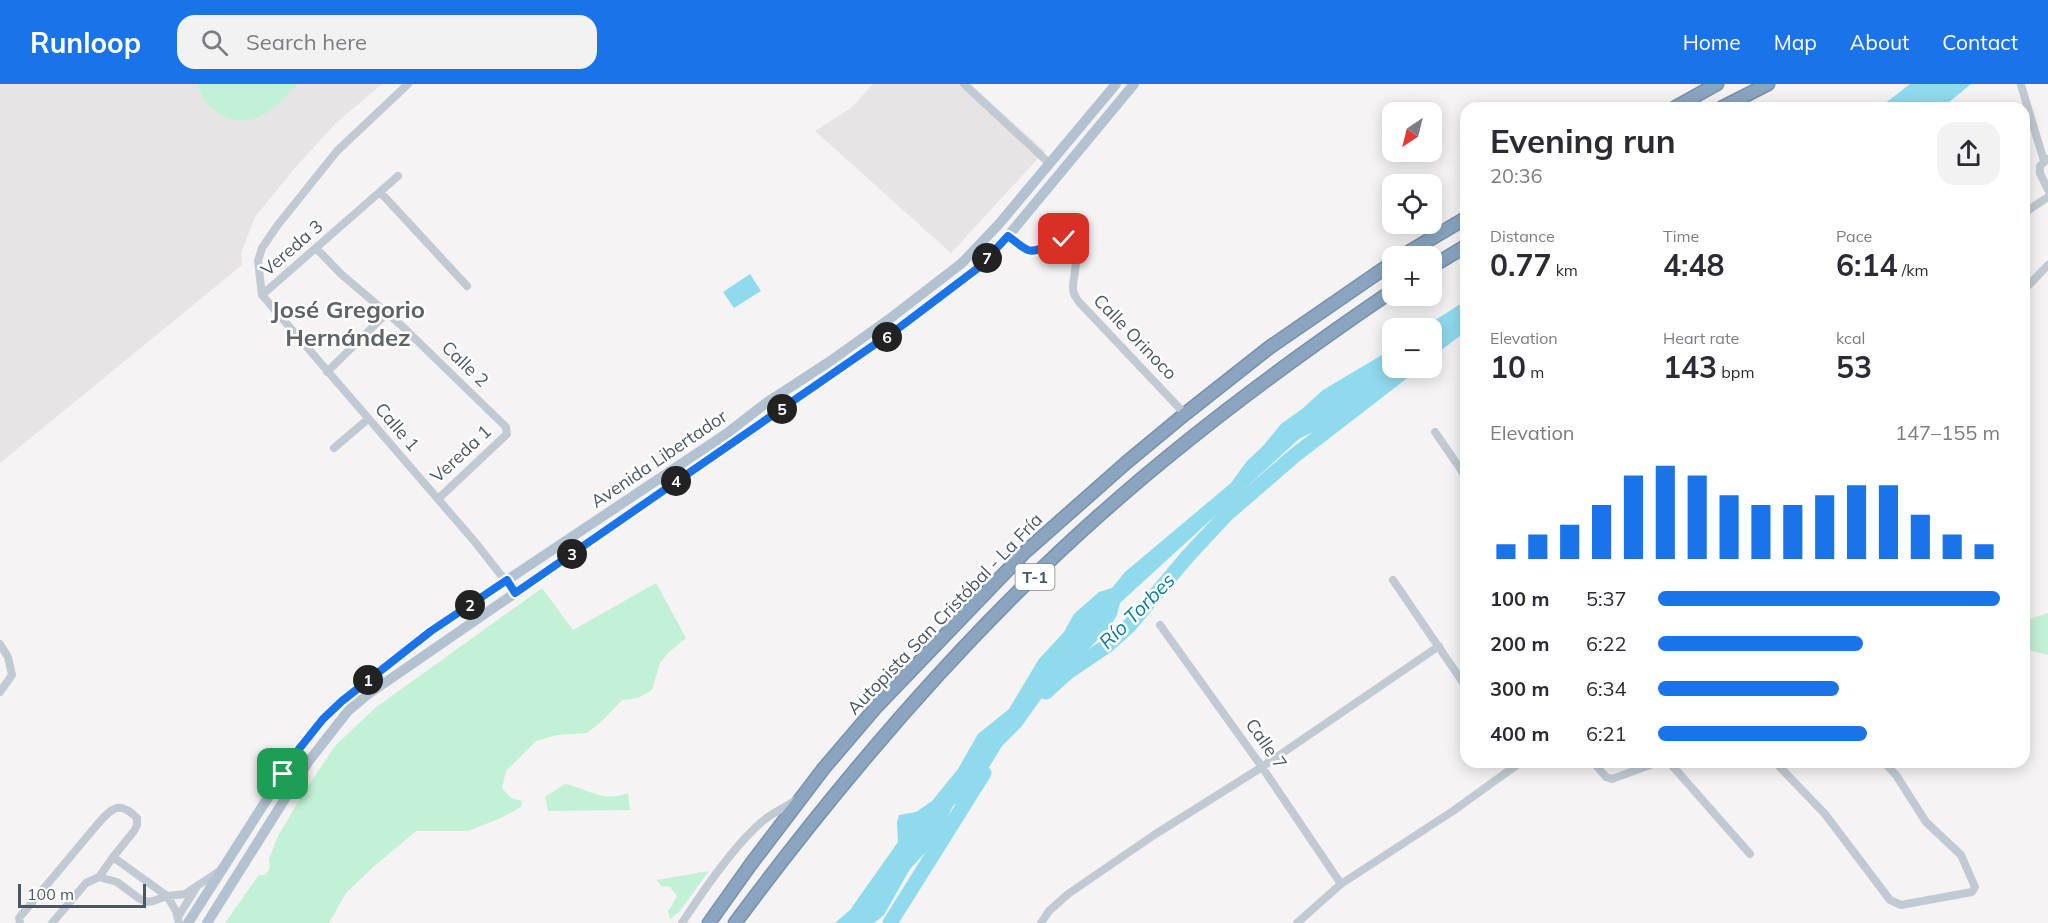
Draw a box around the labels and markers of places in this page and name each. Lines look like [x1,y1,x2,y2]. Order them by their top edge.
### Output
pin [1038,213,1089,264]
pin: 7 [972,243,1002,273]
pin: 6 [872,322,902,352]
pin: 5 [767,394,797,424]
pin: 4 [661,466,691,496]
pin: 3 [557,539,587,569]
pin: 2 [455,590,485,620]
pin: 1 [353,665,383,695]
pin [257,748,308,799]

